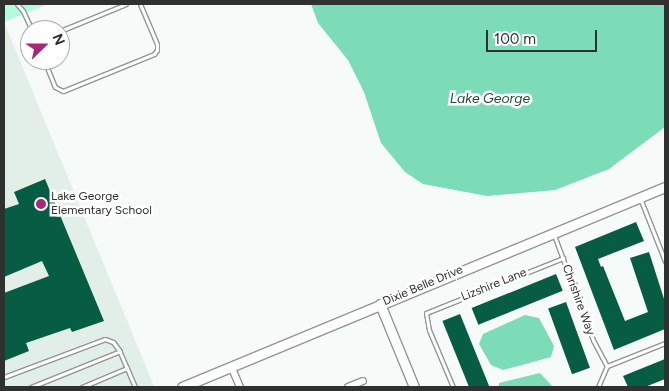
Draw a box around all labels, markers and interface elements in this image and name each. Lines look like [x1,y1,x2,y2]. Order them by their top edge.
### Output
north arrow [20,20,70,70]
scale bar [489,20,600,52]
text: 100 m [494,30,536,48]
text: N [49,31,68,48]
water label: Lake George [450,91,530,107]
place label: Lake George Elementary School [51,190,152,218]
marker: Lake George Elementary School [35,198,47,210]
street label: Dixie Belle Drive [381,263,465,309]
street label: Chrishire Way [559,263,597,337]
street label: Lizshire Lane [459,265,529,305]

